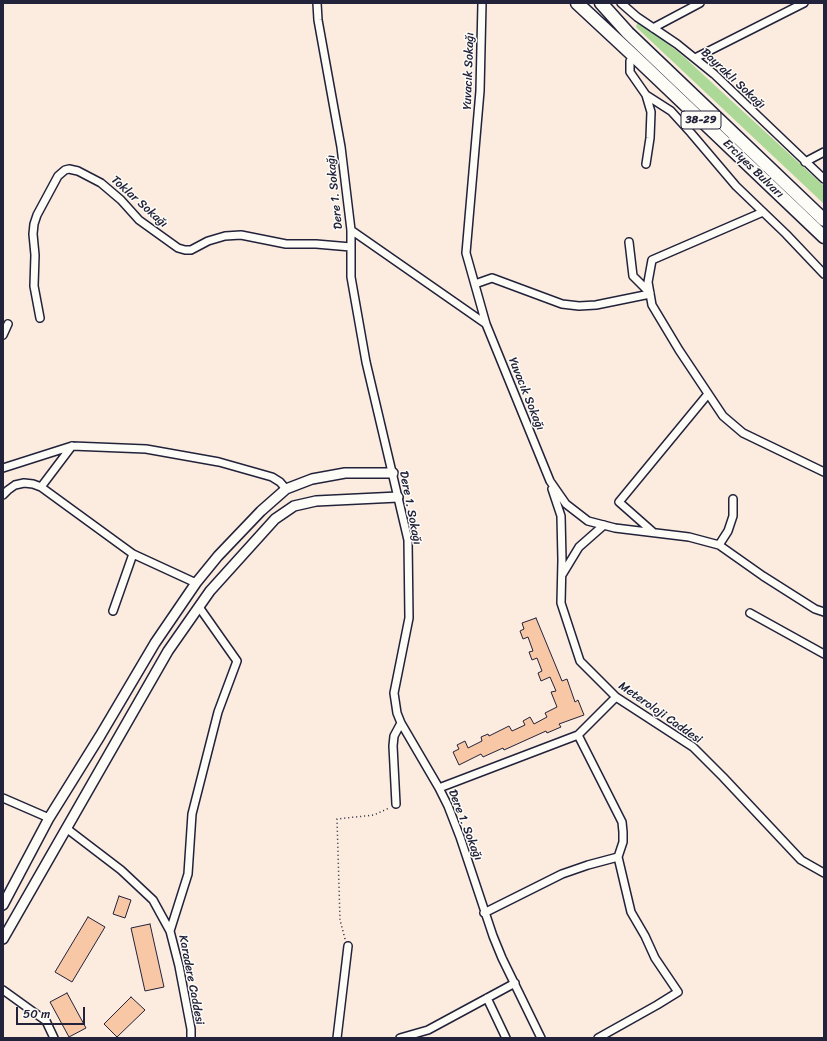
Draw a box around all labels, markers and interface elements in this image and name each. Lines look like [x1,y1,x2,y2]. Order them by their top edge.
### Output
street label: Yuvacık Sokağı [460,32,478,110]
street label: Bayraklı Sokağı [698,46,768,112]
road number: 38-29 [681,111,721,129]
street label: Erciyes Bulvarı [720,136,786,202]
street label: Dere 1. Sokağı [324,154,346,230]
street label: Toklar Sokağı [108,173,170,231]
street label: Yuvacık Sokağı [505,355,547,433]
street label: Dere 1. Sokağı [396,470,424,546]
street label: Meteroloji Caddesi [615,679,705,747]
street label: Dere 1. Sokağı [445,787,485,863]
street label: Karadere Caddesi [175,934,207,1026]
scale bar [18,999,87,1025]
text: 50 m [23,1003,50,1025]

